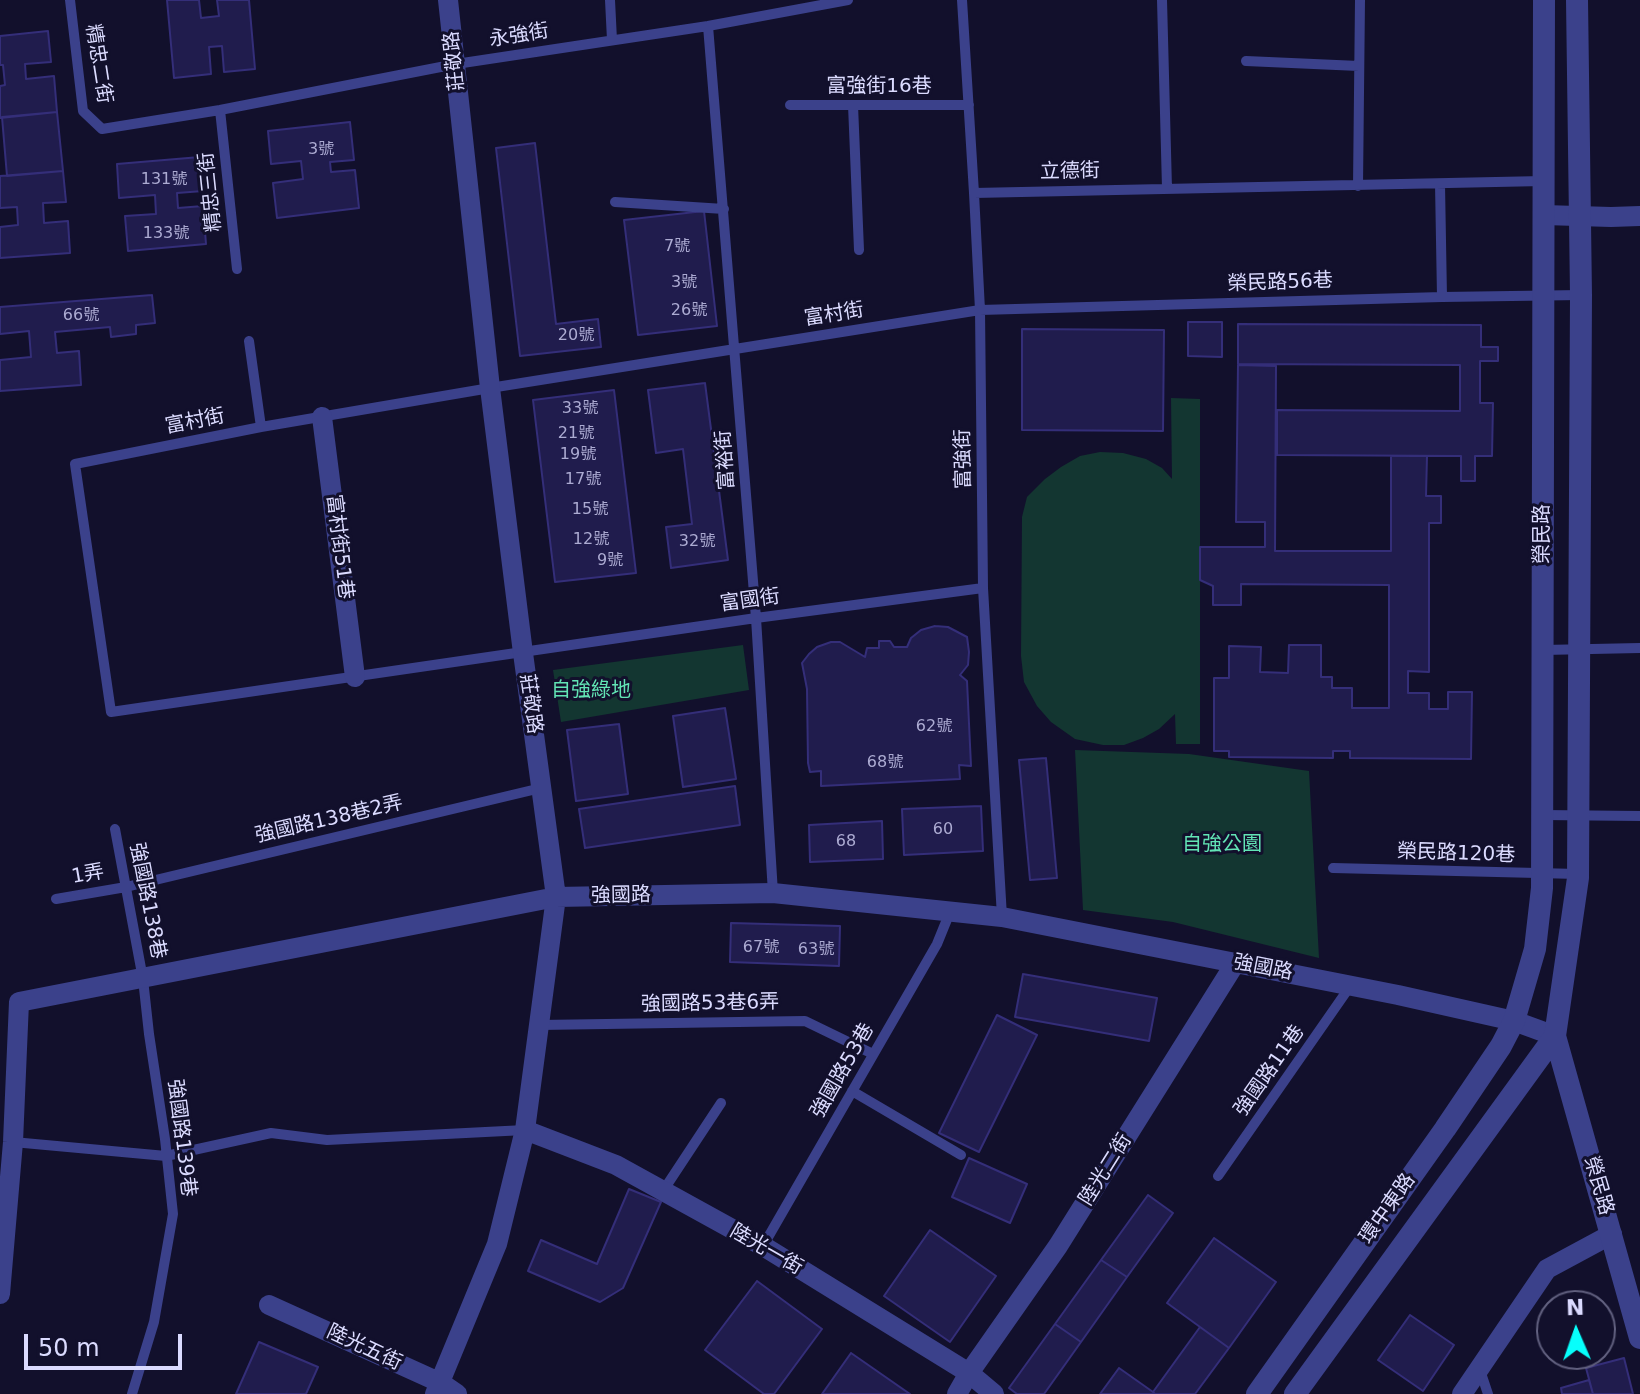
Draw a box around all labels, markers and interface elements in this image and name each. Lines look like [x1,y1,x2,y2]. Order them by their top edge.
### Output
street label: 永強街 [487,19,551,53]
street label: 精忠二街 [80,23,116,105]
street label: 莊敬路 [440,30,470,92]
street label: 富強街16巷 [826,75,932,99]
house number: 3號 [308,140,334,160]
street label: 精忠三街 [195,151,227,233]
street label: 立德街 [1040,159,1100,185]
house number: 131號 [141,170,187,190]
house number: 133號 [143,224,189,244]
house number: 7號 [664,237,690,257]
street label: 榮民路56巷 [1227,269,1333,297]
house number: 3號 [671,273,697,293]
street label: 富村街 [802,298,866,332]
house number: 26號 [671,301,707,321]
house number: 66號 [63,306,99,326]
house number: 20號 [558,326,594,346]
house number: 33號 [562,399,598,419]
street label: 富村街 [163,404,227,440]
house number: 21號 [558,424,594,444]
street label: 富裕街 [712,429,740,491]
street label: 富強街 [951,429,977,489]
house number: 19號 [560,445,596,465]
house number: 17號 [565,470,601,490]
street label: 富村街51巷 [321,493,357,601]
house number: 15號 [572,500,608,520]
street label: 榮民路 [1531,504,1555,564]
house number: 12號 [573,530,609,550]
house number: 32號 [679,532,715,552]
house number: 9號 [597,551,623,571]
street label: 富國街 [719,585,781,617]
street label: 莊敬路 [514,673,546,735]
park label: 自強綠地 [551,679,631,703]
house number: 62號 [916,717,952,737]
house number: 68號 [867,753,903,773]
street label: 強國路138巷2弄 [253,791,405,849]
house number: 60 [933,820,953,840]
house number: 68 [836,832,856,852]
park label: 自強公園 [1182,833,1262,857]
street label: 榮民路120巷 [1397,840,1515,868]
street label: 強國路138巷 [124,841,170,961]
street label: 1弄 [70,860,106,890]
street label: 強國路 [591,883,651,909]
house number: 67號 [743,938,779,958]
house number: 63號 [798,940,834,960]
street label: 強國路 [1231,950,1295,986]
street label: 強國路53巷6弄 [641,991,779,1017]
street label: 強國路53巷 [806,1019,880,1123]
street label: 強國路11巷 [1230,1021,1310,1121]
street label: 強國路139巷 [162,1078,200,1198]
street label: 陸光二街 [1075,1130,1137,1210]
street label: 榮民路 [1578,1154,1618,1218]
street label: 環中東路 [1355,1169,1421,1249]
street label: 陸光一街 [725,1220,807,1280]
north arrow [1536,1290,1616,1370]
text: N [1566,1295,1585,1320]
scale bar [28,1318,186,1368]
street label: 陸光五街 [323,1320,405,1376]
text: 50 m [38,1334,100,1362]

